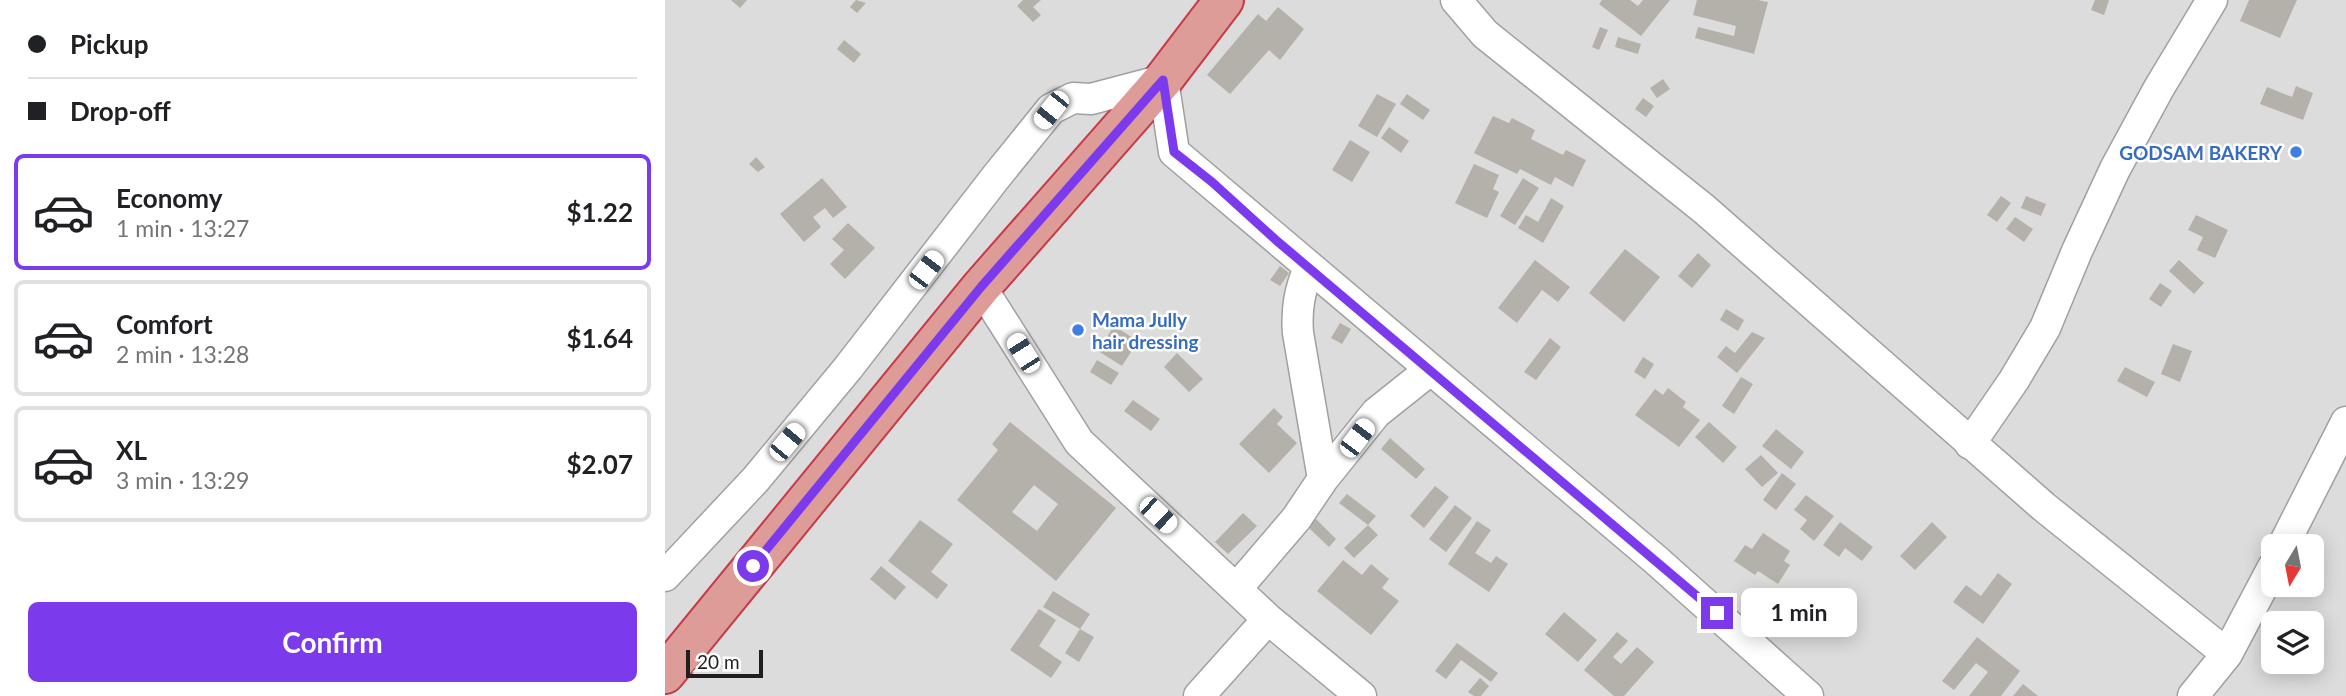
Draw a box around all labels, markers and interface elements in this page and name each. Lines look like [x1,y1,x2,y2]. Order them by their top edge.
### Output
text: Pickup [70,28,149,60]
car [1030,87,1073,133]
text: Drop-off [70,95,171,127]
place label: GODSAM BAKERY [2119,141,2283,164]
marker: GODSAM BAKERY [2288,144,2304,160]
icon: car [32,181,95,244]
text: Economy [116,182,222,214]
text: $1.22 [567,196,633,228]
text: 1 min · 13:27 [116,214,249,242]
car [905,247,948,293]
icon: car [32,307,95,370]
text: Comfort [116,308,213,340]
place label: Mama Jully hair dressing [1092,308,1199,353]
text: $1.64 [567,322,633,354]
marker: Mama Jully hair dressing [1070,322,1086,338]
car [1003,330,1044,376]
text: 2 min · 13:28 [116,340,249,368]
car [1336,415,1379,461]
car [766,419,809,465]
icon: car [32,433,95,496]
text: XL [116,434,147,466]
text: $2.07 [567,448,633,480]
text: 3 min · 13:29 [116,466,249,494]
car [1136,493,1181,537]
north arrow [2261,534,2324,597]
map controls [2261,534,2324,674]
route start [737,550,769,582]
callout: 1 min [1741,588,1857,638]
route end [1701,597,1733,629]
text: 1 min [1770,598,1828,626]
button: Confirm [28,602,637,682]
button: layers [2261,611,2324,674]
scale bar [686,647,763,679]
text: 20 m [697,650,740,673]

